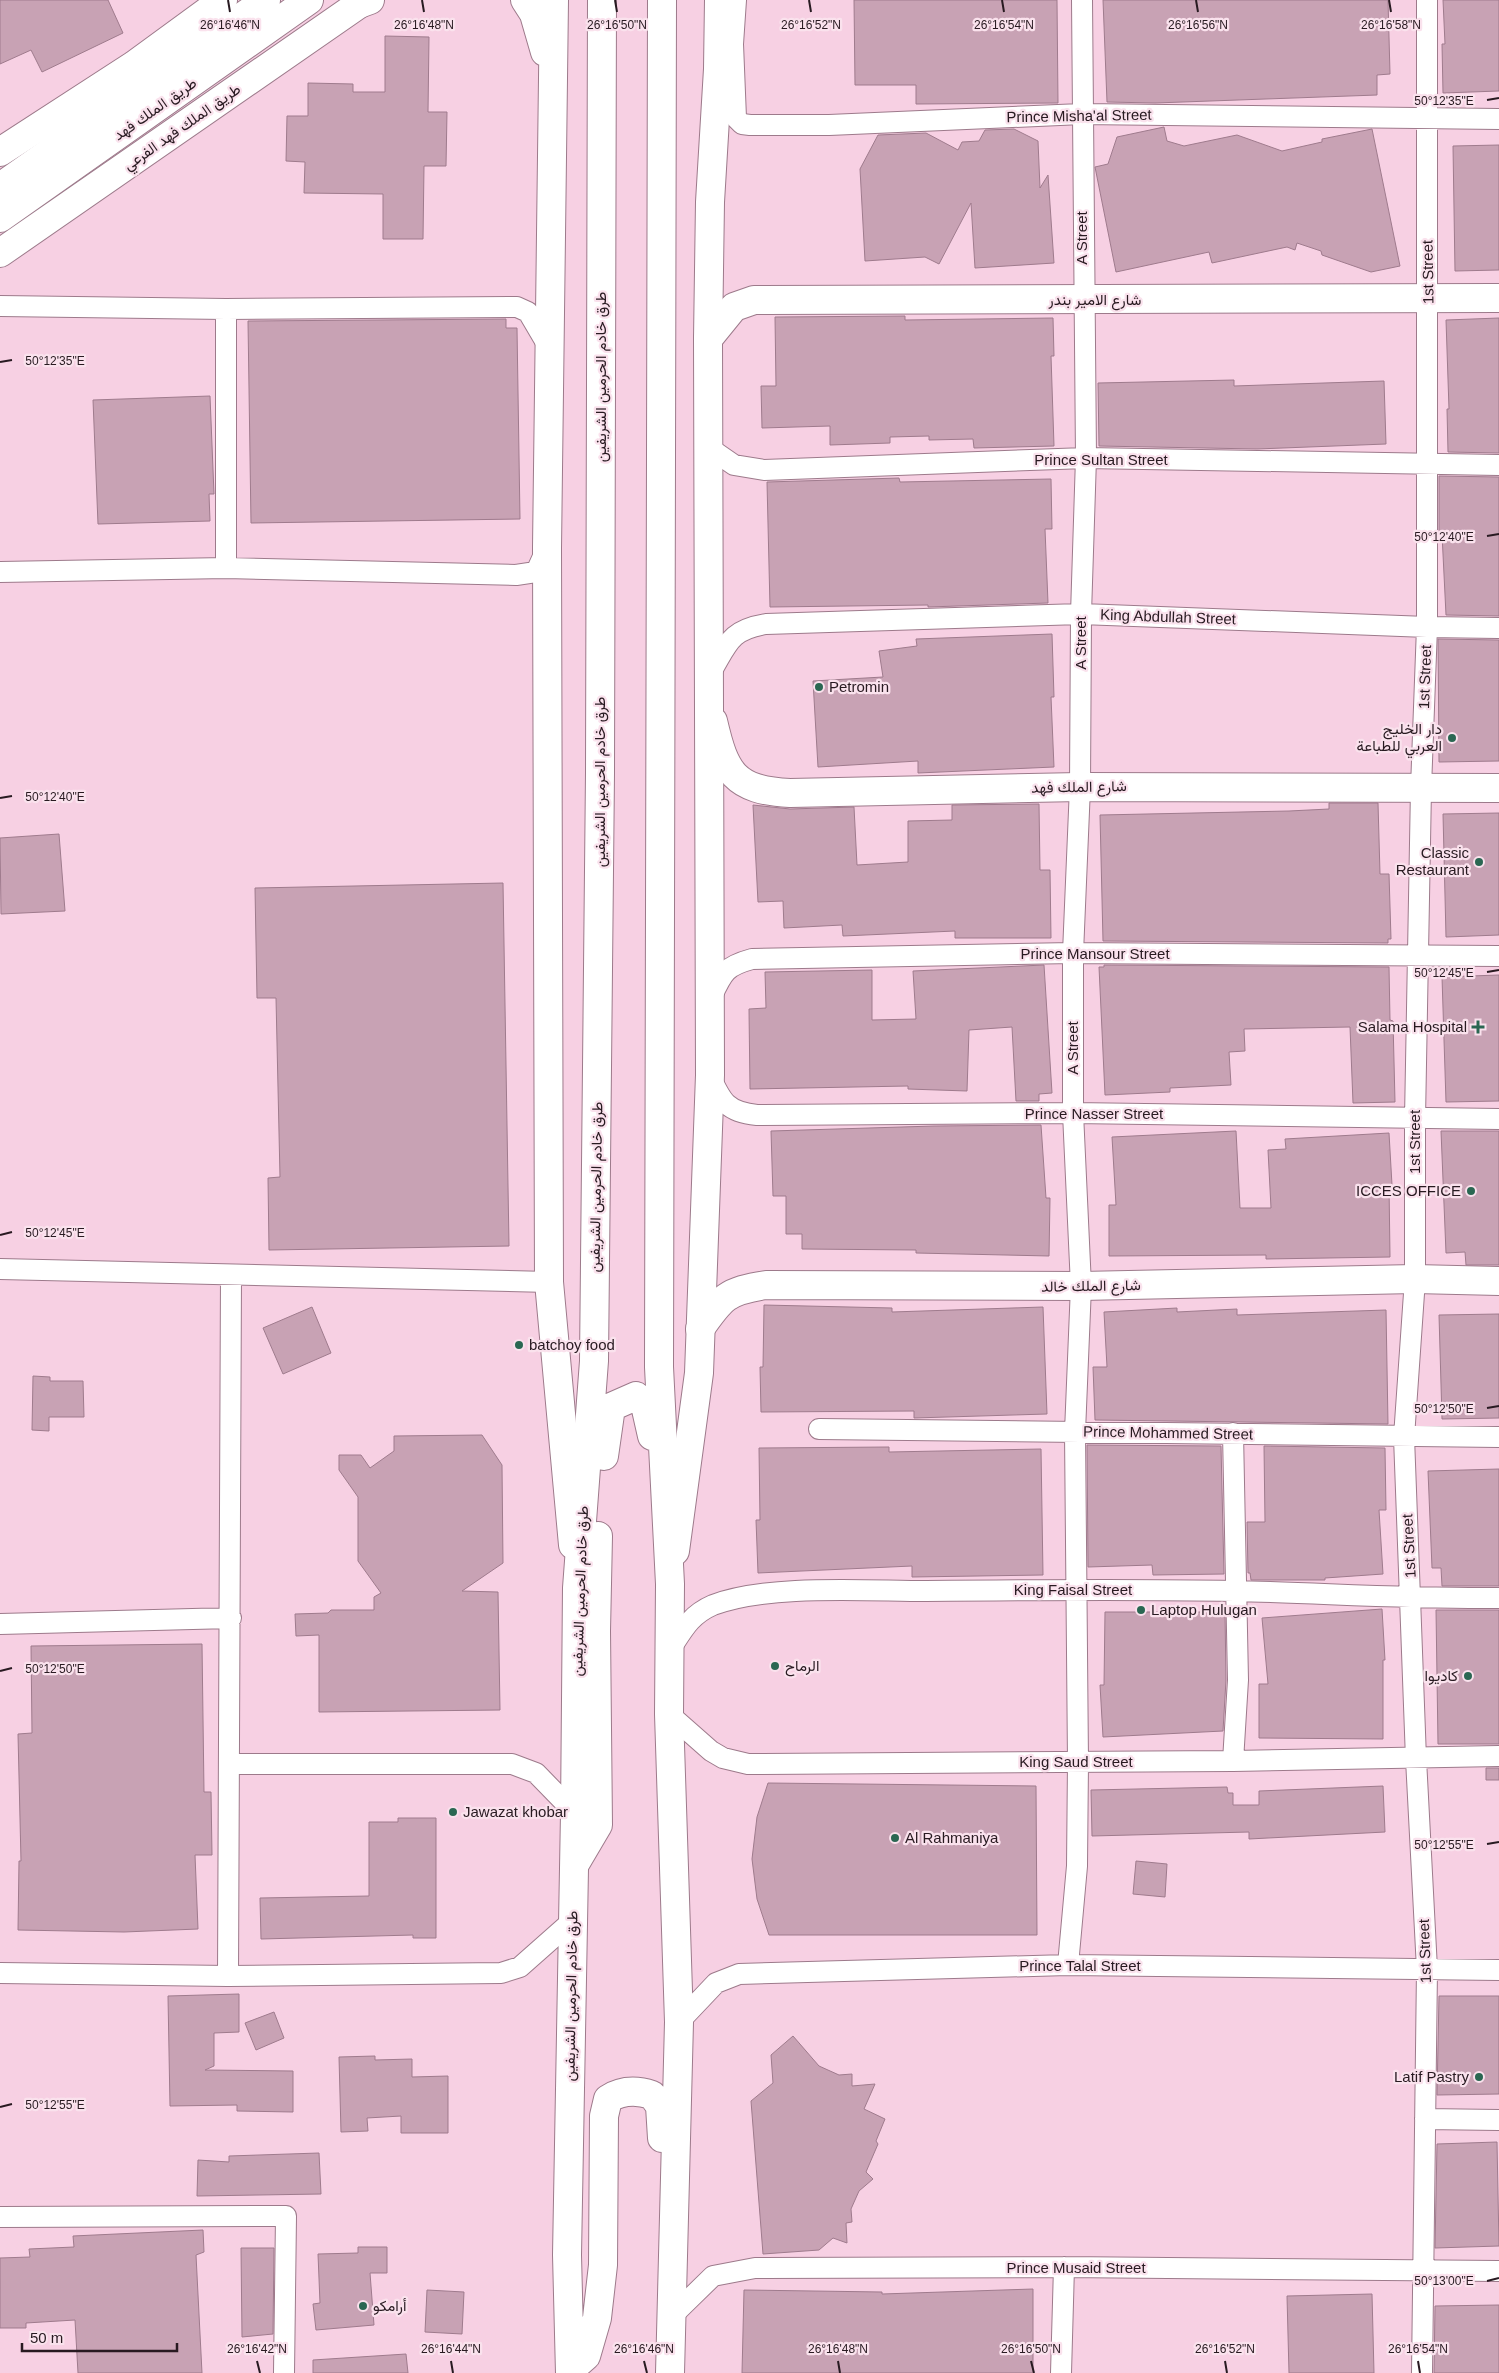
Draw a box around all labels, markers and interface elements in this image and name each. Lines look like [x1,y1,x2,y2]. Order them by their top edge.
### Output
text: 26°16'46"N [200,18,260,32]
text: 26°16'48"N [394,18,454,32]
text: 26°16'50"N [587,18,647,32]
text: 26°16'52"N [781,18,841,32]
text: 26°16'54"N [974,18,1034,32]
text: 26°16'56"N [1168,18,1228,32]
text: 26°16'58"N [1361,18,1421,32]
street label: طريق الملك فهد [110,74,201,145]
street label: طريق الملك فهد الفرعي [120,80,247,177]
text: 50°12'35"E [1414,94,1474,108]
street label: Prince Misha'al Street [1006,106,1153,125]
street label: A Street [1073,210,1090,265]
street label: 1st Street [1418,239,1437,304]
street label: طرق خادم الحرمين الشريفين [592,291,611,462]
street label: شارع الامير بندر [1048,291,1142,311]
text: 50°12'35"E [25,354,85,368]
street label: Prince Sultan Street [1034,451,1169,468]
text: 50°12'40"E [1414,530,1474,544]
street label: King Abdullah Street [1100,606,1237,627]
street label: A Street [1072,615,1089,670]
street label: 1st Street [1415,644,1434,709]
place label: Petromin [829,678,889,695]
marker: Petromin [813,681,825,693]
street label: طرق خادم الحرمين الشريفين [591,696,610,867]
place label: دار الخليج العربي للطباعة [1357,720,1442,759]
marker: دار الخليج العربي للطباعة [1446,732,1458,744]
street label: شارع الملك فهد [1031,777,1127,799]
text: 50°12'40"E [25,790,85,804]
place label: Classic Restaurant [1396,844,1470,878]
marker: Classic Restaurant [1473,856,1485,868]
street label: Prince Mansour Street [1020,945,1170,962]
text: 50°12'45"E [1414,966,1474,980]
place label: Salama Hospital [1358,1018,1467,1035]
street label: A Street [1064,1020,1081,1075]
marker: Salama Hospital [1471,1020,1485,1034]
street label: طرق خادم الحرمين الشريفين [586,1101,607,1272]
street label: Prince Nasser Street [1025,1105,1164,1122]
street label: 1st Street [1406,1109,1423,1174]
place label: ICCES OFFICE [1356,1182,1461,1199]
marker: ICCES OFFICE [1465,1185,1477,1197]
text: 50°12'45"E [25,1226,85,1240]
street label: شارع الملك خالد [1041,1276,1141,1298]
place label: batchoy food [529,1336,615,1353]
marker: batchoy food [513,1339,525,1351]
text: 50°12'50"E [1414,1402,1474,1416]
street label: Prince Mohammed Street [1083,1423,1254,1442]
street label: طرق خادم الحرمين الشريفين [568,1505,593,1677]
street label: 1st Street [1398,1513,1419,1579]
street label: King Faisal Street [1014,1581,1133,1598]
place label: Laptop Hulugan [1151,1601,1257,1618]
marker: Laptop Hulugan [1135,1604,1147,1616]
place label: الرماح [785,1657,819,1677]
marker: الرماح [769,1660,781,1672]
text: 50°12'50"E [25,1662,85,1676]
place label: كاديوا [1425,1667,1458,1685]
marker: كاديوا [1462,1670,1474,1682]
street label: King Saud Street [1019,1753,1134,1770]
place label: Jawazat khobar [463,1803,568,1820]
marker: Jawazat khobar [447,1806,459,1818]
place label: Al Rahmaniya [905,1829,999,1846]
marker: Al Rahmaniya [889,1832,901,1844]
text: 50°12'55"E [1414,1838,1474,1852]
street label: طرق خادم الحرمين الشريفين [561,1910,582,2081]
street label: 1st Street [1415,1918,1434,1983]
street label: Prince Talal Street [1019,1957,1142,1974]
place label: Latif Pastry [1394,2068,1469,2085]
marker: Latif Pastry [1473,2071,1485,2083]
text: 50°12'55"E [25,2098,85,2112]
street label: Prince Musaid Street [1006,2259,1146,2276]
text: 50°13'00"E [1414,2274,1474,2288]
place label: أرامكو [373,2297,407,2315]
marker: أرامكو [357,2300,369,2312]
scale bar [22,2320,178,2352]
text: 50 m [30,2329,63,2346]
text: 26°16'42"N [227,2342,287,2356]
text: 26°16'44"N [421,2342,481,2356]
text: 26°16'46"N [614,2342,674,2356]
text: 26°16'48"N [808,2342,868,2356]
text: 26°16'50"N [1001,2342,1061,2356]
text: 26°16'52"N [1195,2342,1255,2356]
text: 26°16'54"N [1388,2342,1448,2356]

